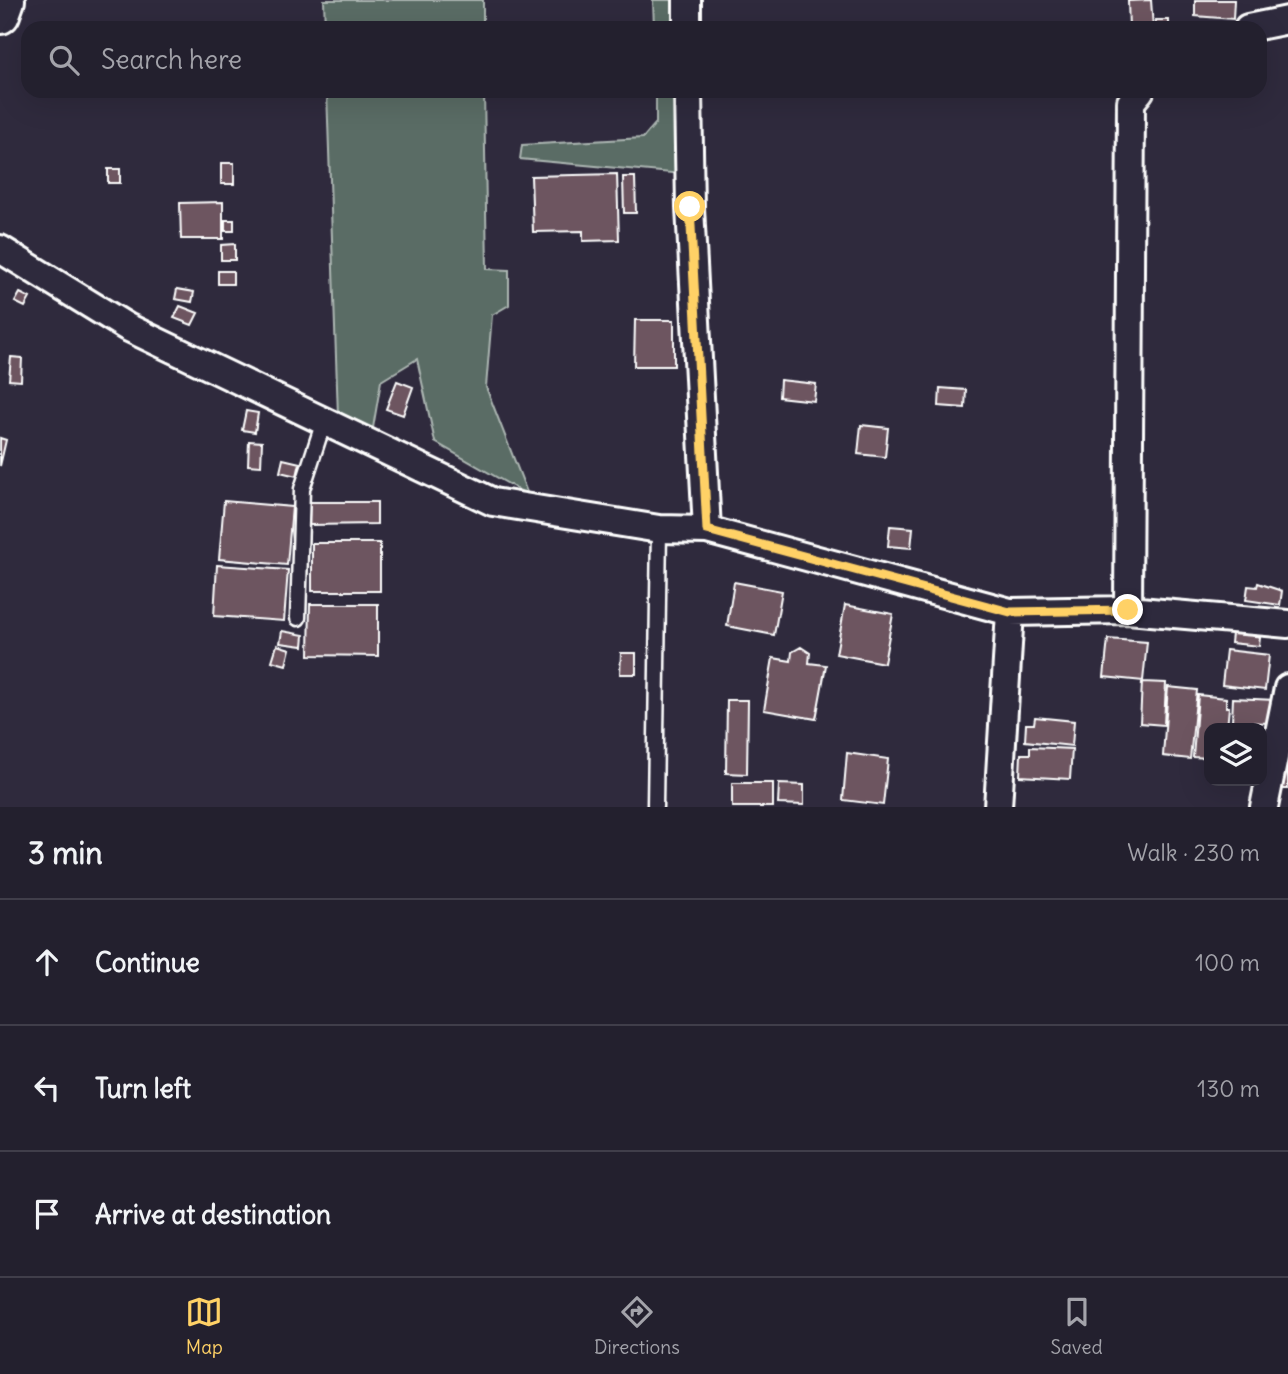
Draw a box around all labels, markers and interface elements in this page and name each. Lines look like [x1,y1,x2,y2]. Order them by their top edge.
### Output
search box [21,21,1267,98]
icon: search [45,41,83,79]
text: Search here [101,43,242,76]
route start [674,191,705,222]
route end [1112,594,1143,625]
map controls [1204,723,1267,786]
button: layers [1204,723,1267,786]
text: 3 min [28,834,103,872]
text: Walk · 230 m [1127,838,1260,867]
icon: ahead [28,943,66,981]
text: Continue [95,946,200,979]
text: 100 m [1195,948,1260,977]
icon: left [28,1069,66,1107]
text: Turn left [95,1072,191,1105]
text: 130 m [1197,1074,1260,1103]
icon: arrive [28,1195,66,1233]
text: Arrive at destination [95,1198,331,1231]
tab: Map [185,1293,223,1359]
tab: Directions [594,1293,680,1359]
tab: Saved [1051,1293,1103,1359]

